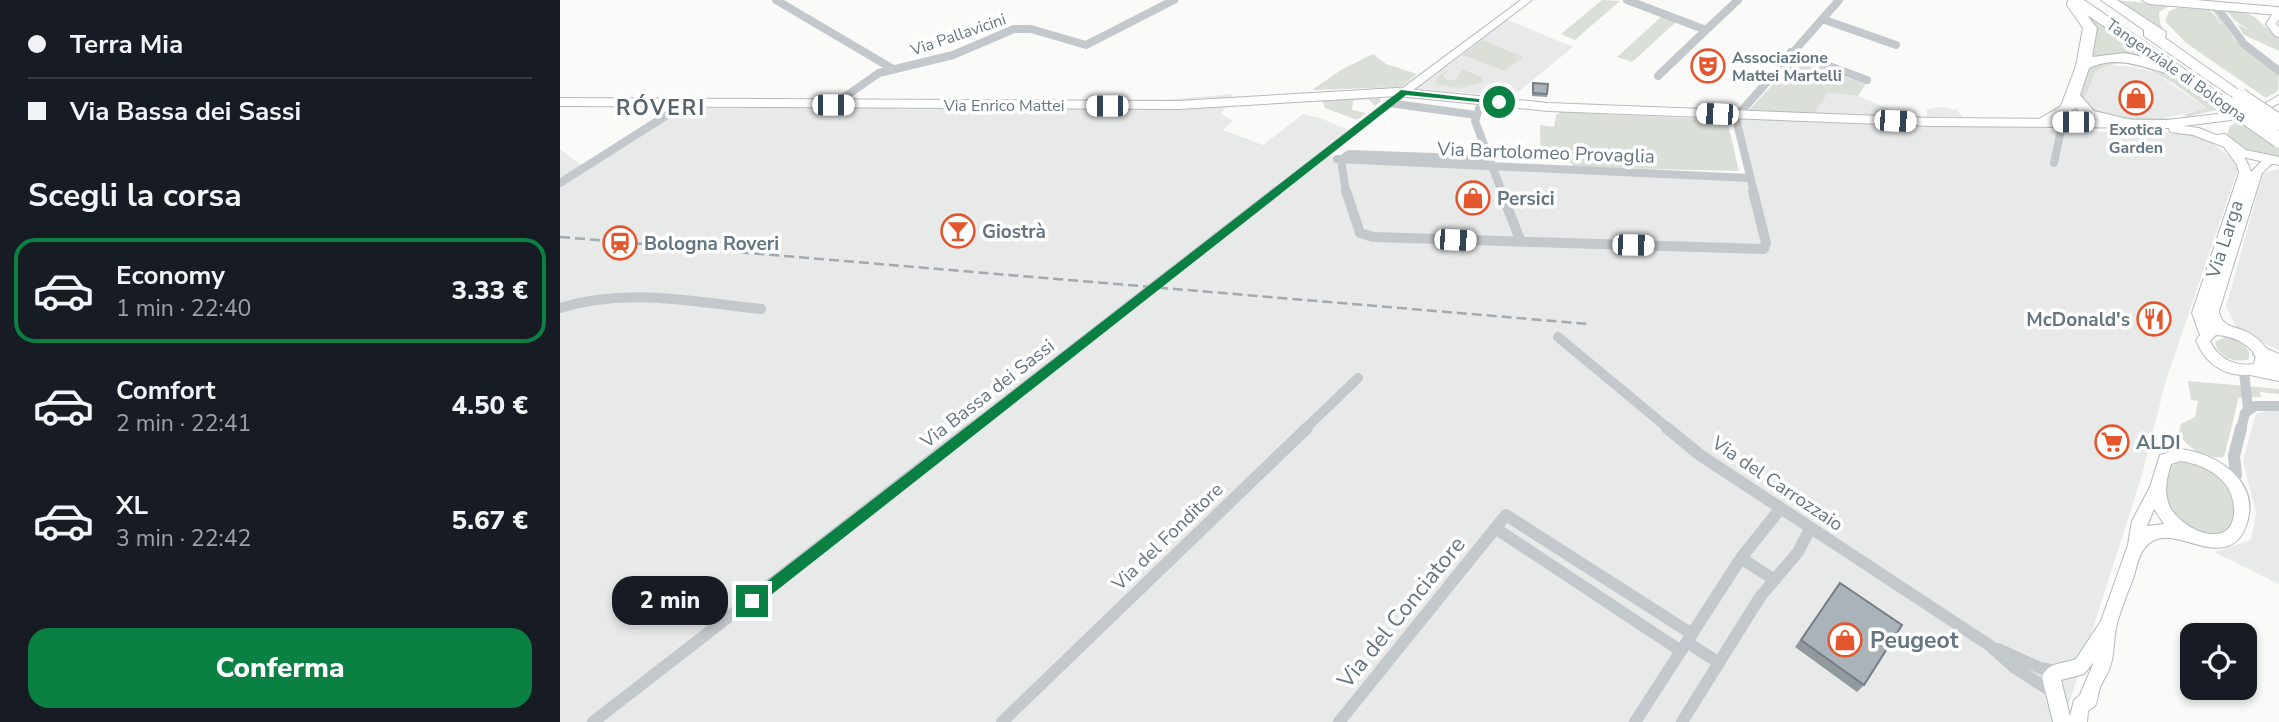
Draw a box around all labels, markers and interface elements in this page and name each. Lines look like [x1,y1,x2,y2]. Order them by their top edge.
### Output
street label: Via Pallavicini [907,8,1009,62]
street label: Tangenziale di Bologna [2102,14,2251,128]
text: Terra Mia [70,27,183,62]
theatre icon: Associazione Mattei Martelli [1689,47,1727,85]
place label: Associazione Mattei Martelli [1732,47,1842,87]
shop icon: Exotica Garden [2117,79,2155,117]
route start [1483,86,1515,118]
text: Via Bassa dei Sassi [70,94,301,129]
district label: RÓVERI [616,94,706,122]
car [813,95,855,116]
street label: Via Enrico Mattei [943,95,1064,117]
car [1087,96,1129,117]
car [1696,103,1739,125]
car [1874,110,1917,132]
car [2053,112,2095,133]
place label: Exotica Garden [2109,119,2163,159]
street label: Via Bartolomeo Provaglia [1436,136,1655,170]
text: Scegli la corsa [28,174,242,217]
shop icon: Persici [1454,179,1492,217]
place label: Persici [1497,186,1555,212]
street label: Via Larga [2200,197,2250,283]
bar icon: Giostrà [939,212,977,250]
place label: Giostrà [982,219,1046,245]
station icon: Bologna Roveri [601,224,639,262]
car [1434,229,1477,251]
place label: Bologna Roveri [644,231,779,257]
car [1612,234,1655,256]
text: Economy [116,258,225,293]
icon: car [32,259,95,322]
text: 3.33 € [452,273,528,308]
text: 1 min · 22:40 [116,293,251,324]
restaurant icon: McDonald's [2135,300,2173,338]
place label: McDonald's [2026,307,2130,333]
street label: Via Bassa dei Sassi [914,333,1060,455]
text: Comfort [116,373,216,408]
icon: car [32,374,95,437]
text: 4.50 € [452,388,528,423]
text: 2 min · 22:41 [116,408,251,439]
supermarket icon: ALDI [2093,423,2131,461]
street label: Via del Carrozzaio [1706,430,1848,537]
place label: ALDI [2136,430,2181,456]
street label: Via del Fonditore [1106,477,1229,597]
text: XL [116,488,148,523]
icon: car [32,489,95,552]
text: 5.67 € [452,503,528,538]
text: 3 min · 22:42 [116,523,251,554]
street label: Via del Conciatore [1330,530,1472,696]
callout: 2 min [612,576,728,626]
text: 2 min [640,585,700,616]
route end [736,585,768,617]
shop icon: Peugeot [1826,621,1864,659]
map controls [2180,623,2257,700]
button: locate [2180,623,2257,700]
place label: Peugeot [1870,625,1959,656]
button: Conferma [28,628,532,708]

